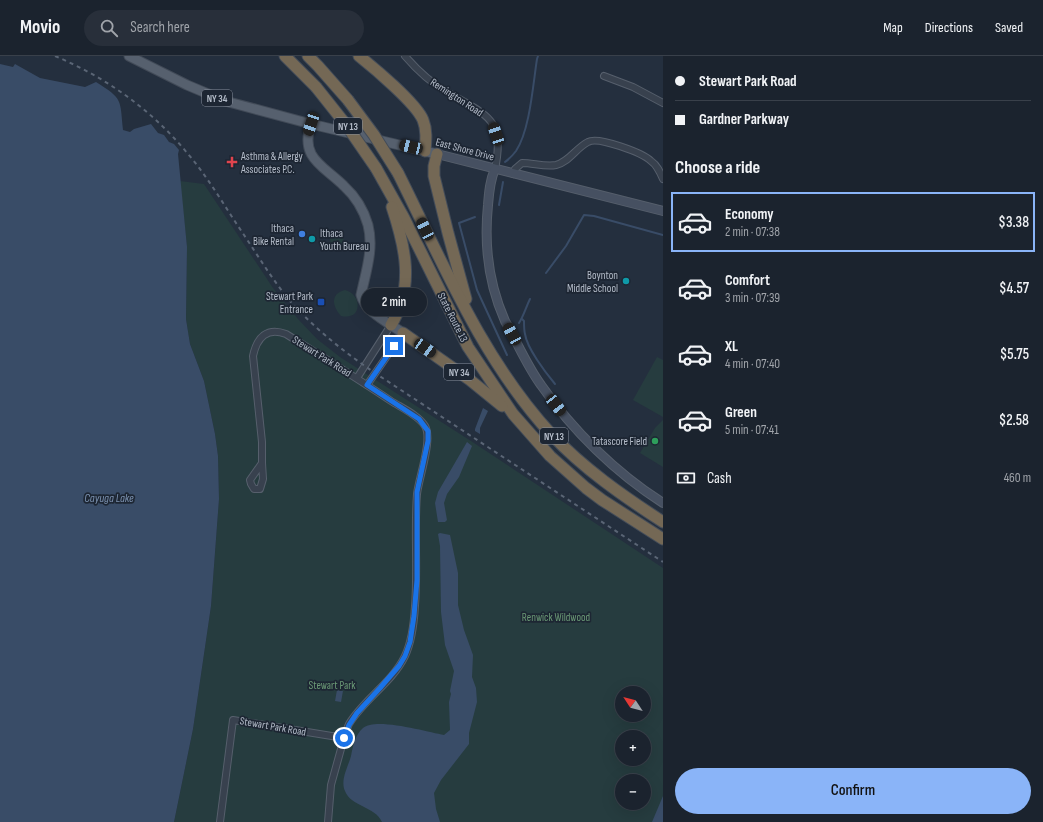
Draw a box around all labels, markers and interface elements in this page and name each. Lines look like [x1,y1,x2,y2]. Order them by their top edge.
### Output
search box [84,10,364,46]
text: Movio [20,16,60,39]
icon: search [98,17,120,39]
text: Search here [130,18,190,37]
text: Map [883,19,903,36]
text: Directions [925,19,973,36]
text: Saved [995,19,1023,36]
text: Stewart Park Road [699,72,797,91]
street label: Remington Road [428,76,486,119]
road number: NY 34 [202,90,232,106]
text: Gardner Parkway [699,110,789,129]
car [302,111,320,137]
road number: NY 13 [334,118,362,134]
car [487,121,505,147]
street label: East Shore Drive [434,135,496,164]
car [398,138,424,156]
place label: Asthma & Allergy Associates P.C. [240,150,304,176]
marker: Asthma & Allergy Associates P.C. [226,156,238,168]
text: Choose a ride [675,157,760,178]
icon: car [677,204,713,240]
text: Economy [725,205,774,224]
text: $3.38 [998,213,1029,232]
car [414,216,436,242]
place label: Ithaca Bike Rental [253,222,294,248]
text: 2 min · 07:38 [725,224,780,240]
place label: Ithaca Youth Bureau [320,227,369,253]
marker: Ithaca Bike Rental [297,229,307,239]
marker: Ithaca Youth Bureau [307,234,317,244]
place label: Boynton Middle School [567,269,618,295]
icon: car [677,270,713,306]
text: Comfort [725,271,770,290]
marker: Boynton Middle School [621,276,631,286]
text: $4.57 [999,279,1029,298]
callout: 2 min [361,288,427,316]
place label: Stewart Park Entrance [266,290,314,316]
street label: State Route 13 [435,290,471,344]
text: 3 min · 07:39 [725,290,780,306]
text: 2 min [382,294,406,310]
marker: Stewart Park Entrance [316,297,326,307]
car [501,321,523,347]
street label: Stewart Park Road [290,333,354,380]
car [412,336,438,360]
icon: car [677,336,713,372]
route end [385,337,403,355]
text: XL [725,337,738,356]
text: $5.75 [1000,345,1029,364]
text: 4 min · 07:40 [725,356,780,372]
road number: NY 34 [444,364,474,380]
car [544,392,568,418]
icon: car [677,402,713,438]
text: Green [725,403,757,422]
text: $2.58 [999,411,1029,430]
text: 5 min · 07:41 [725,422,779,438]
road number: NY 13 [540,428,568,444]
place label: Tatascore Field [592,435,647,448]
marker: Tatascore Field [650,436,660,446]
icon: cash [675,467,697,489]
text: Cash [707,469,732,488]
text: 460 m [1004,470,1031,486]
water label: Cayuga Lake [84,491,134,506]
park label: Renwick Wildwood [522,611,591,624]
park label: Stewart Park [308,679,356,692]
north arrow [615,686,651,722]
map controls [615,686,651,810]
street label: Stewart Park Road [239,714,308,739]
route start [335,729,353,747]
button: + [615,730,651,766]
button: Confirm [675,768,1031,814]
button: − [615,774,651,810]

